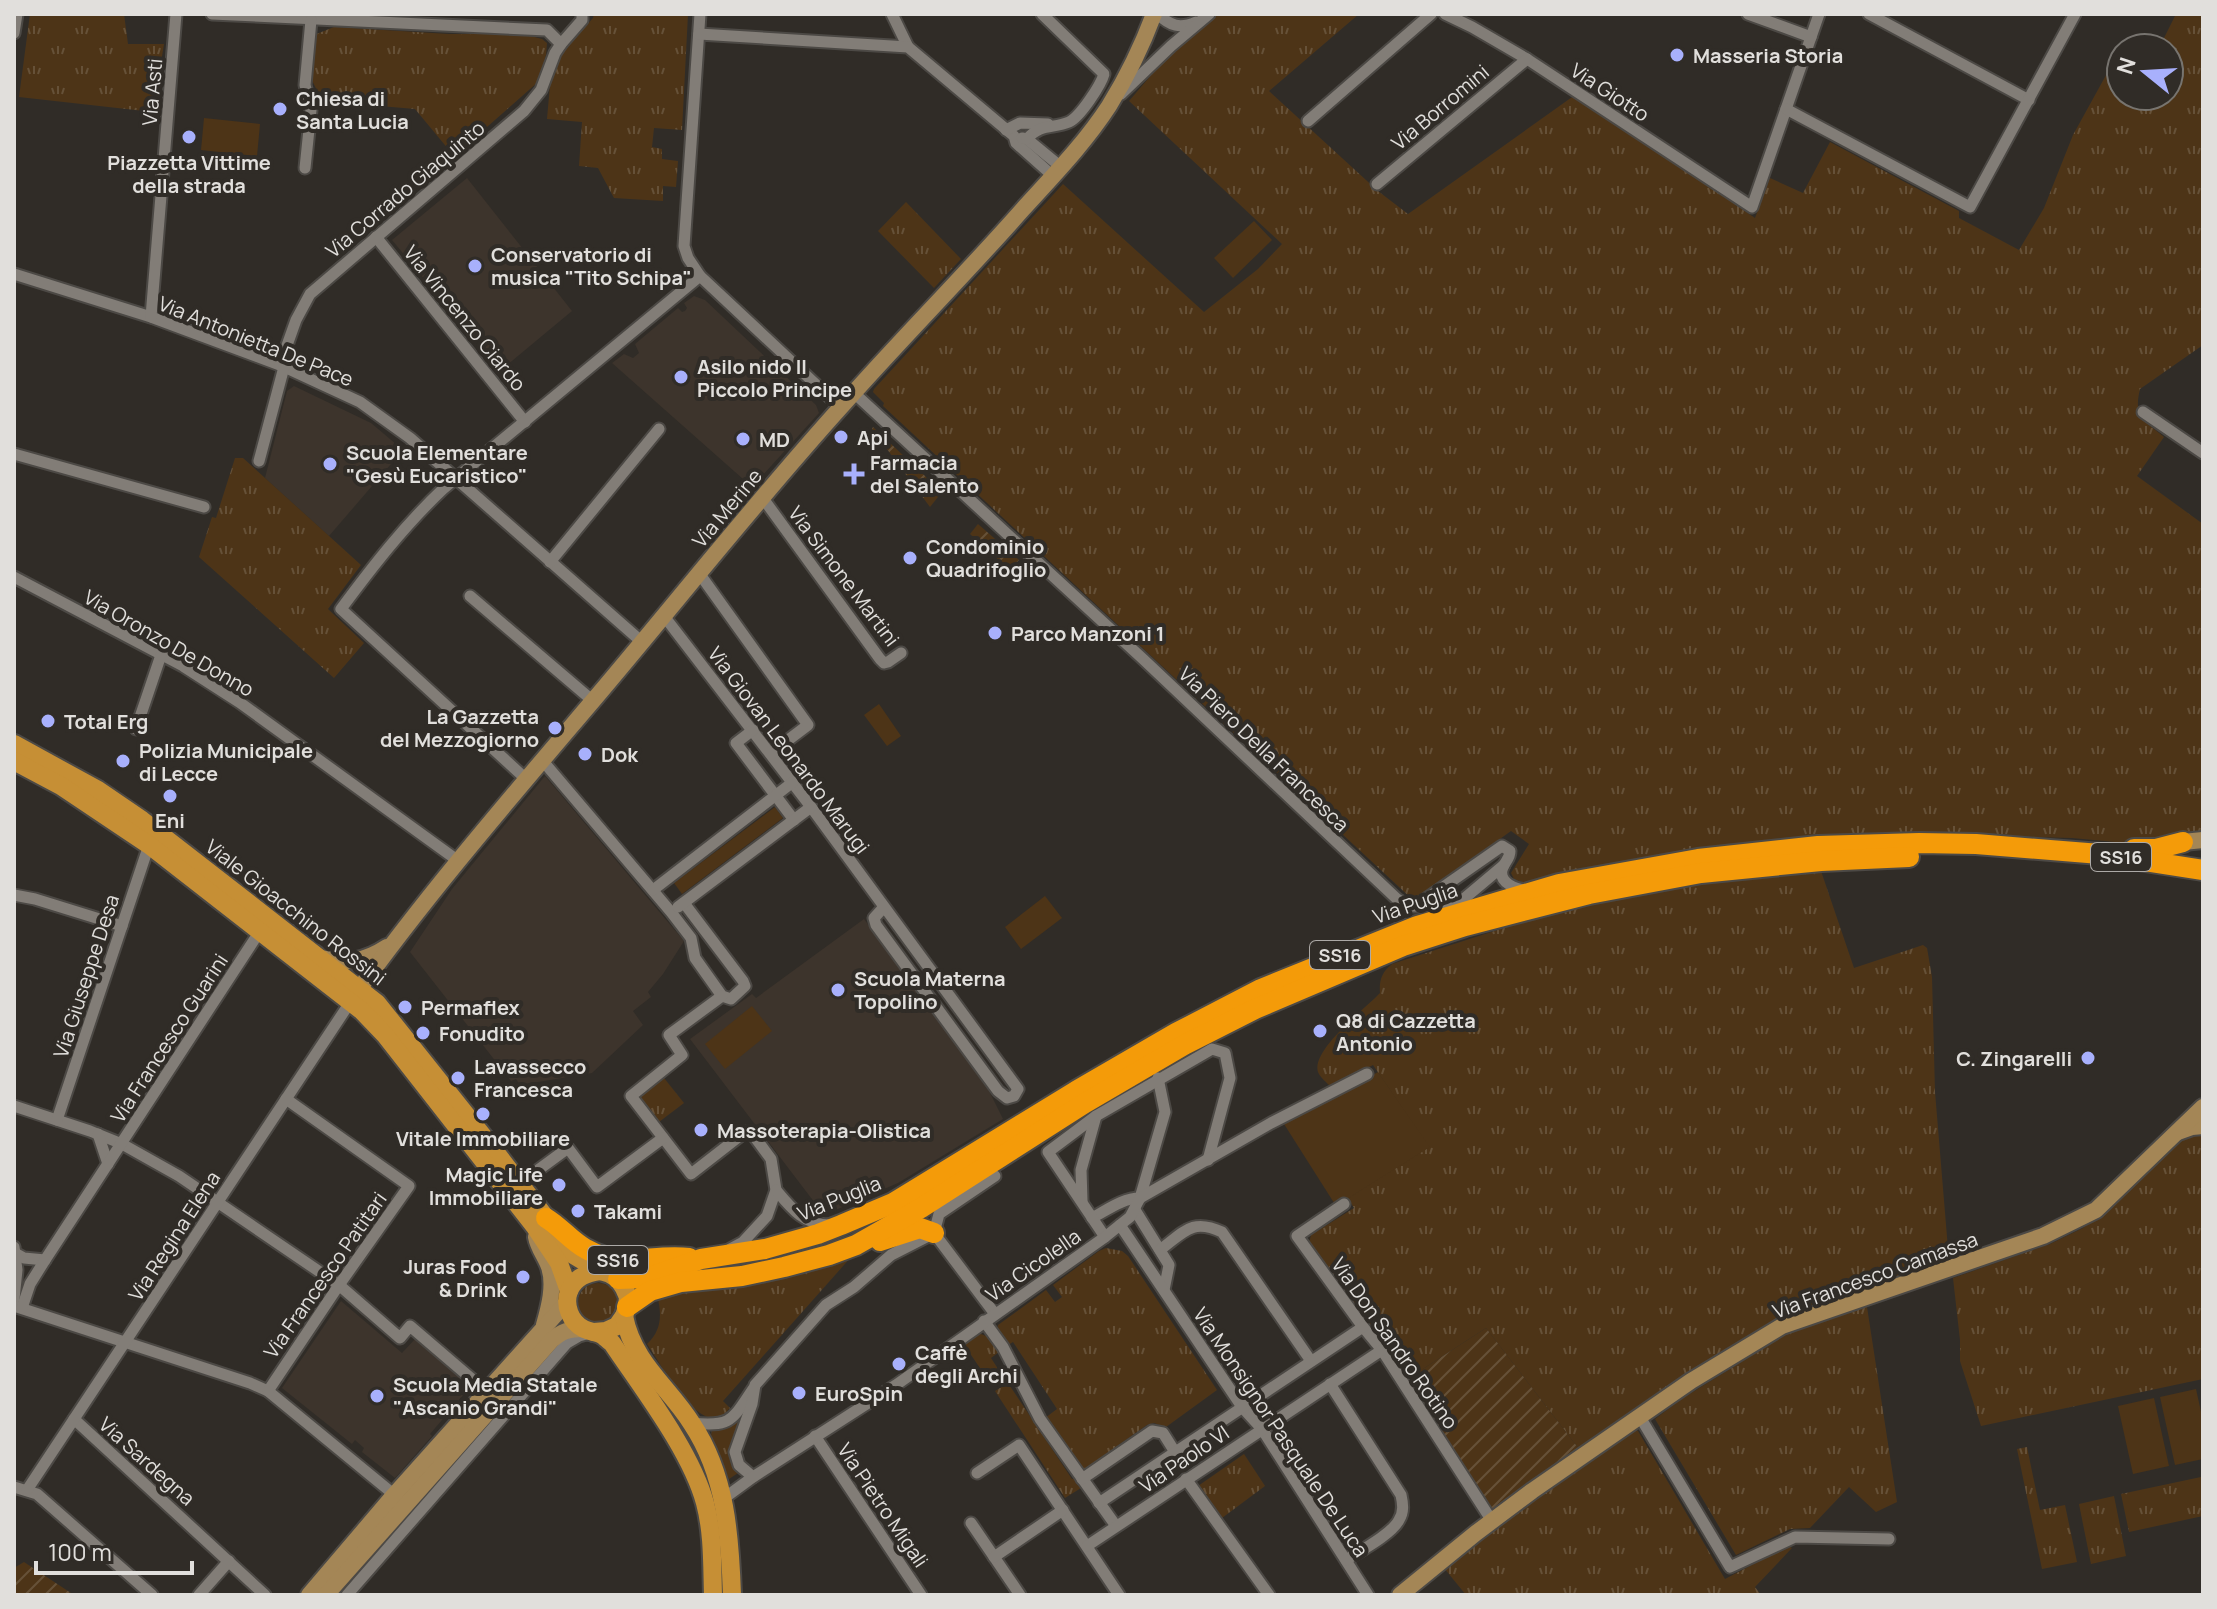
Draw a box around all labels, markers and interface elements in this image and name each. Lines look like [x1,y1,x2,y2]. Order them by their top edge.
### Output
north arrow [2105,32,2185,112]
place label: Masseria Storia [1693,42,1843,69]
marker: Masseria Storia [1668,46,1686,64]
text: N [2109,54,2143,78]
street label: Via Asti [136,57,168,127]
street label: Via Giotto [1565,57,1655,128]
street label: Via Borromini [1385,58,1495,156]
place label: Chiesa di Santa Lucia [296,85,409,135]
marker: Chiesa di Santa Lucia [271,100,289,118]
street label: Via Corrado Giaquinto [320,114,490,264]
marker: Piazzetta Vittime della strada [180,128,198,146]
place label: Piazzetta Vittime della strada [107,149,271,199]
street label: Via Vincenzo Ciardo [398,240,532,397]
place label: Conservatorio di musica "Tito Schipa" [491,241,692,291]
marker: Conservatorio di musica "Tito Schipa" [466,257,484,275]
street label: Via Antonietta De Pace [155,290,357,392]
place label: Asilo nido Il Piccolo Principe [697,353,852,403]
marker: Asilo nido Il Piccolo Principe [672,368,690,386]
place label: Api [857,424,888,451]
place label: MD [759,426,790,453]
marker: Api [832,428,850,446]
marker: MD [734,430,752,448]
place label: Scuola Elementare "Gesù Eucaristico" [346,439,528,489]
place label: Farmacia del Salento [870,449,979,499]
marker: Scuola Elementare "Gesù Eucaristico" [321,455,339,473]
street label: Via Merine [686,463,768,553]
marker: Farmacia del Salento [845,465,863,483]
street label: Via Simone Martini [782,500,906,652]
place label: Condominio Quadrifoglio [926,533,1046,583]
marker: Condominio Quadrifoglio [901,549,919,567]
street label: Via Oronzo De Donno [79,583,259,703]
place label: Parco Manzoni 1 [1011,620,1165,647]
marker: Parco Manzoni 1 [986,624,1004,642]
street label: Via Giovan Leonardo Marugi [702,641,876,859]
street label: Via Piero Della Francesca [1173,660,1355,838]
place label: La Gazzetta del Mezzogiorno [380,703,539,753]
place label: Total Erg [64,708,148,735]
marker: Total Erg [39,712,57,730]
marker: La Gazzetta del Mezzogiorno [546,719,564,737]
place label: Polizia Municipale di Lecce [139,737,313,787]
place label: Dok [601,741,639,768]
marker: Dok [576,745,594,763]
marker: Polizia Municipale di Lecce [114,752,132,770]
marker: Eni [161,787,179,805]
place label: Eni [155,807,185,834]
street label: Viale Gioacchino Rossini [200,833,392,991]
road number: SS16 [2091,843,2151,871]
street label: Via Puglia [1369,876,1461,930]
street label: Via Giuseppe Desa [47,891,125,1061]
road number: SS16 [1310,941,1370,969]
street label: Via Francesco Guarini [104,948,234,1128]
place label: Scuola Materna Topolino [854,965,1005,1015]
marker: Scuola Materna Topolino [829,981,847,999]
place label: Permaflex [421,994,520,1021]
marker: Permaflex [396,998,414,1016]
place label: Q8 di Cazzetta Antonio [1336,1007,1476,1057]
place label: Fonudito [439,1020,525,1047]
marker: Q8 di Cazzetta Antonio [1311,1022,1329,1040]
marker: Fonudito [414,1024,432,1042]
place label: C. Zingarelli [1956,1045,2072,1072]
marker: C. Zingarelli [2079,1049,2097,1067]
place label: Lavassecco Francesca [474,1053,586,1103]
marker: Lavassecco Francesca [449,1069,467,1087]
marker: Vitale Immobiliare [474,1105,492,1123]
place label: Massoterapia-Olistica [717,1117,931,1144]
marker: Massoterapia-Olistica [692,1121,710,1139]
place label: Vitale Immobiliare [396,1125,570,1152]
place label: Magic Life Immobiliare [429,1161,543,1211]
street label: Via Regina Elena [122,1166,226,1306]
street label: Via Puglia [793,1169,885,1227]
marker: Magic Life Immobiliare [550,1176,568,1194]
street label: Via Francesco Patitari [257,1186,393,1364]
place label: Takami [594,1198,662,1225]
marker: Takami [569,1202,587,1220]
street label: Via Cicolella [980,1222,1086,1308]
street label: Via Francesco Camassa [1769,1225,1981,1325]
road number: SS16 [588,1246,648,1274]
street label: Via Don Sandro Rotino [1326,1252,1464,1434]
place label: Juras Food & Drink [403,1253,508,1303]
marker: Juras Food & Drink [514,1268,532,1286]
street label: Via Monsignor Pasquale De Luca [1187,1302,1375,1562]
place label: Caffè degli Archi [915,1339,1018,1389]
marker: Caffè degli Archi [890,1355,908,1373]
place label: Scuola Media Statale "Ascanio Grandi" [393,1371,597,1421]
place label: EuroSpin [815,1380,903,1407]
marker: EuroSpin [790,1384,808,1402]
marker: Scuola Media Statale "Ascanio Grandi" [368,1387,386,1405]
street label: Via Sardegna [93,1411,201,1511]
street label: Via Paolo VI [1134,1419,1234,1499]
street label: Via Pietro Migali [831,1438,935,1572]
scale bar [36,1525,192,1575]
text: 100 m [48,1535,112,1568]

